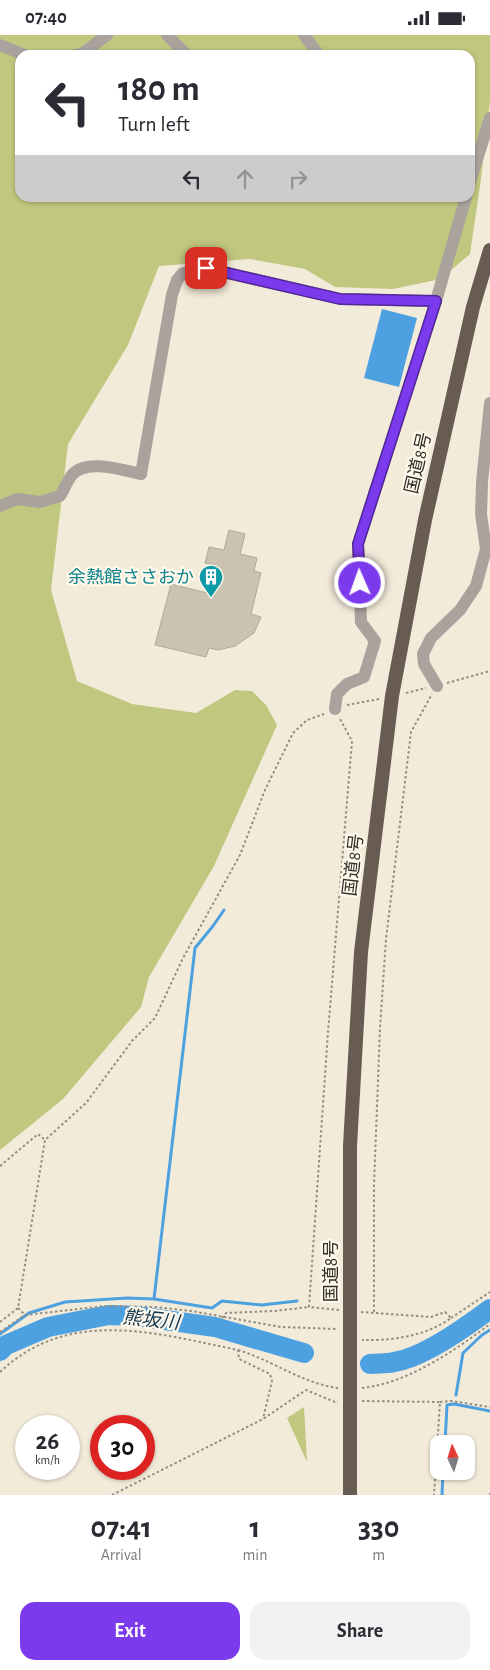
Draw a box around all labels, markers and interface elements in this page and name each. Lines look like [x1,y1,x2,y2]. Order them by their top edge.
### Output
text: 07:40 [25,8,67,27]
icon: left [35,70,100,135]
text: 180 m [118,72,200,107]
text: Turn left [118,113,190,135]
icon: left [178,165,206,193]
icon: ahead [231,165,259,193]
icon: right [284,165,312,193]
pin [185,247,227,289]
icon: arrive [192,254,220,282]
street label: 国道8号 [401,430,435,496]
position arrow [333,556,385,608]
building icon: 余熱館ささおか [198,564,224,598]
place label: 余熱館ささおか [68,567,194,587]
street label: 国道8号 [339,833,367,897]
street label: 国道8号 [321,1240,341,1302]
water label: 熊坂川 [121,1307,182,1333]
speed limit sign: 30 [90,1415,155,1480]
text: 26 [36,1429,59,1454]
north arrow [430,1435,475,1480]
map controls [430,1435,475,1480]
text: km/h [35,1454,60,1466]
text: 07:41 [91,1513,152,1543]
text: 1 [250,1513,260,1543]
text: 330 [358,1513,399,1543]
text: Arrival [101,1547,142,1563]
text: min [242,1547,267,1563]
text: m [372,1547,385,1563]
button: Exit [20,1602,240,1660]
button: Share [250,1602,470,1660]

